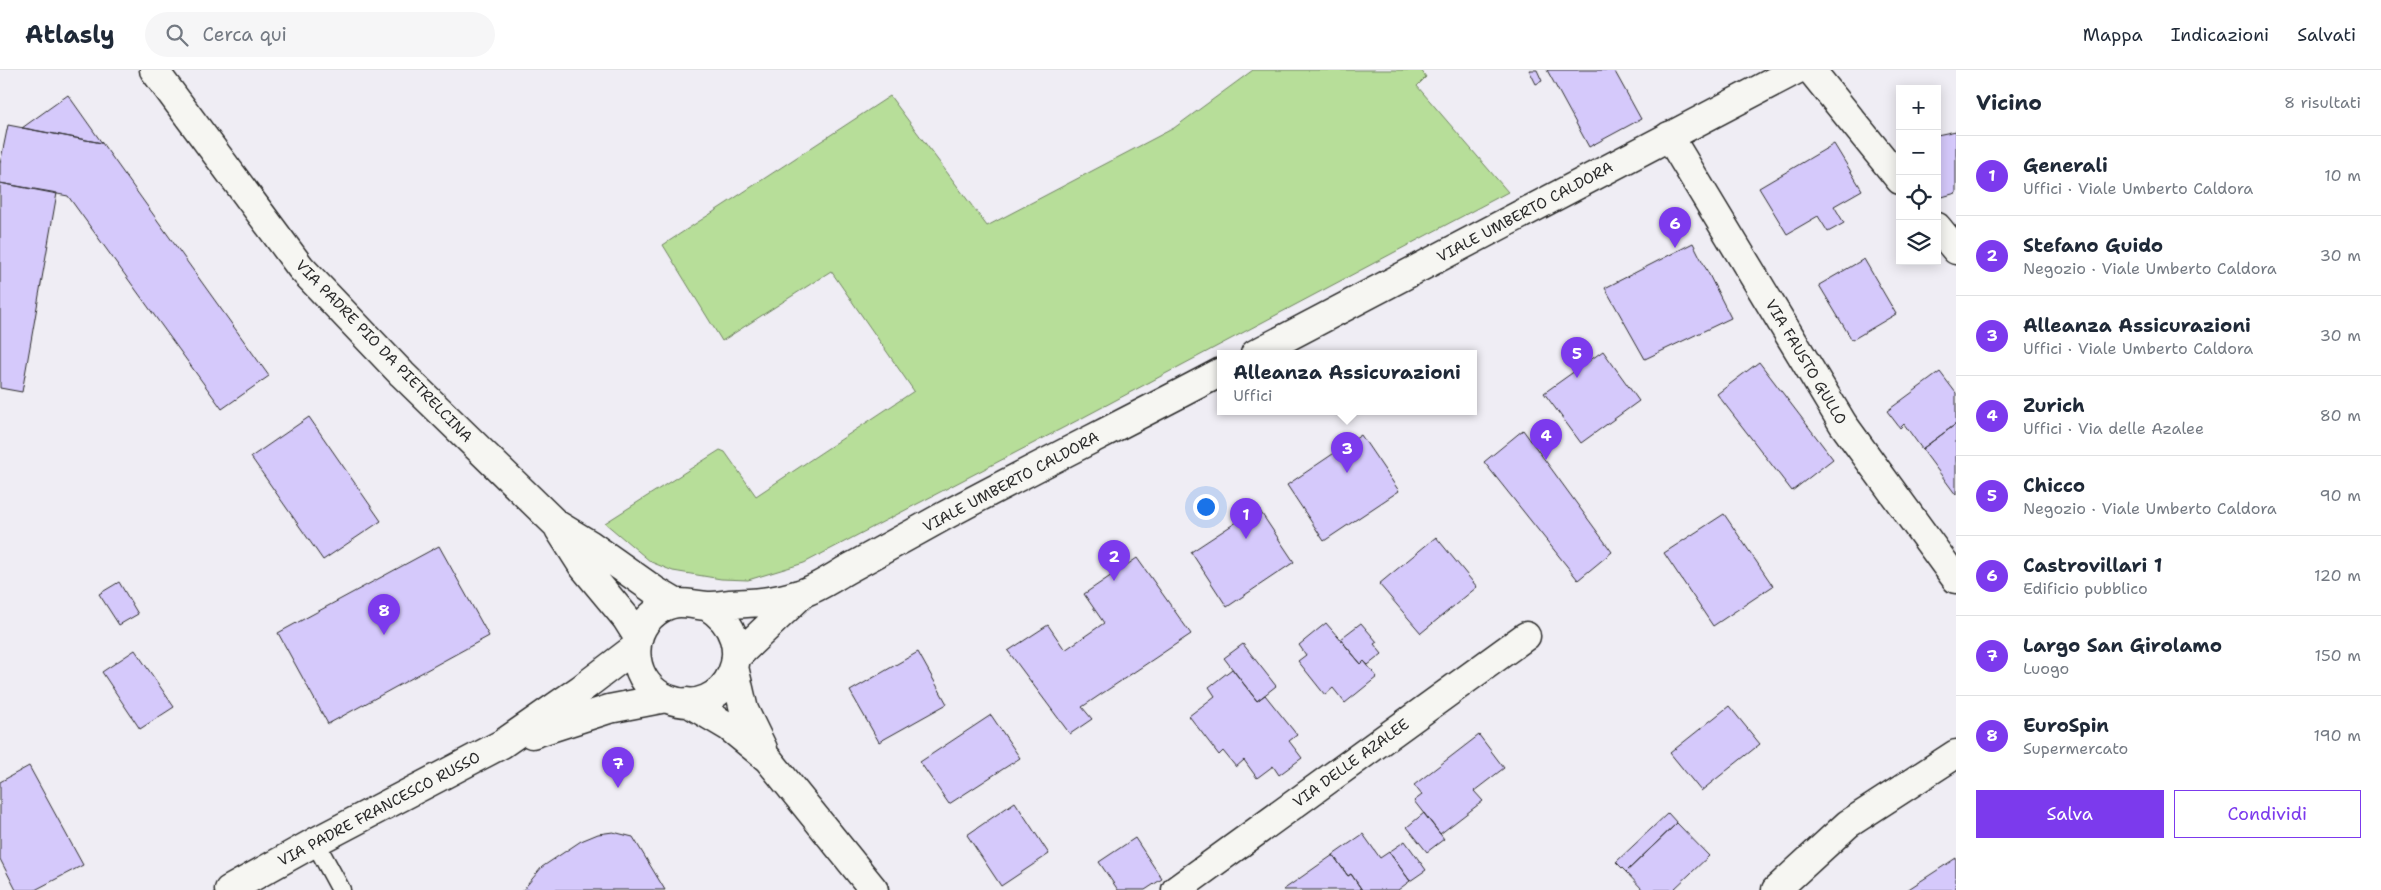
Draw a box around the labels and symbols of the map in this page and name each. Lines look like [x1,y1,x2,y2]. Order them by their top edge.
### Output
street label: VIALE UMBERTO CALDORA [1433,157,1617,267]
pin: 6 [1659,207,1691,248]
street label: VIA PADRE PIO DA PIETRELCINA [291,255,477,447]
street label: VIA FAUSTO GULLO [1761,296,1851,428]
pin: 5 [1561,337,1593,378]
pin: 4 [1530,419,1562,460]
street label: VIALE UMBERTO CALDORA [919,427,1103,537]
pin: 3 [1331,432,1363,473]
your location [1193,494,1219,520]
pin: 1 [1230,498,1262,539]
pin: 2 [1098,540,1130,581]
pin: 8 [368,594,400,635]
street label: VIA DELLE AZALEE [1289,714,1413,812]
street label: VIA PADRE FRANCESCO RUSSO [274,747,484,871]
pin: 7 [602,747,634,788]

